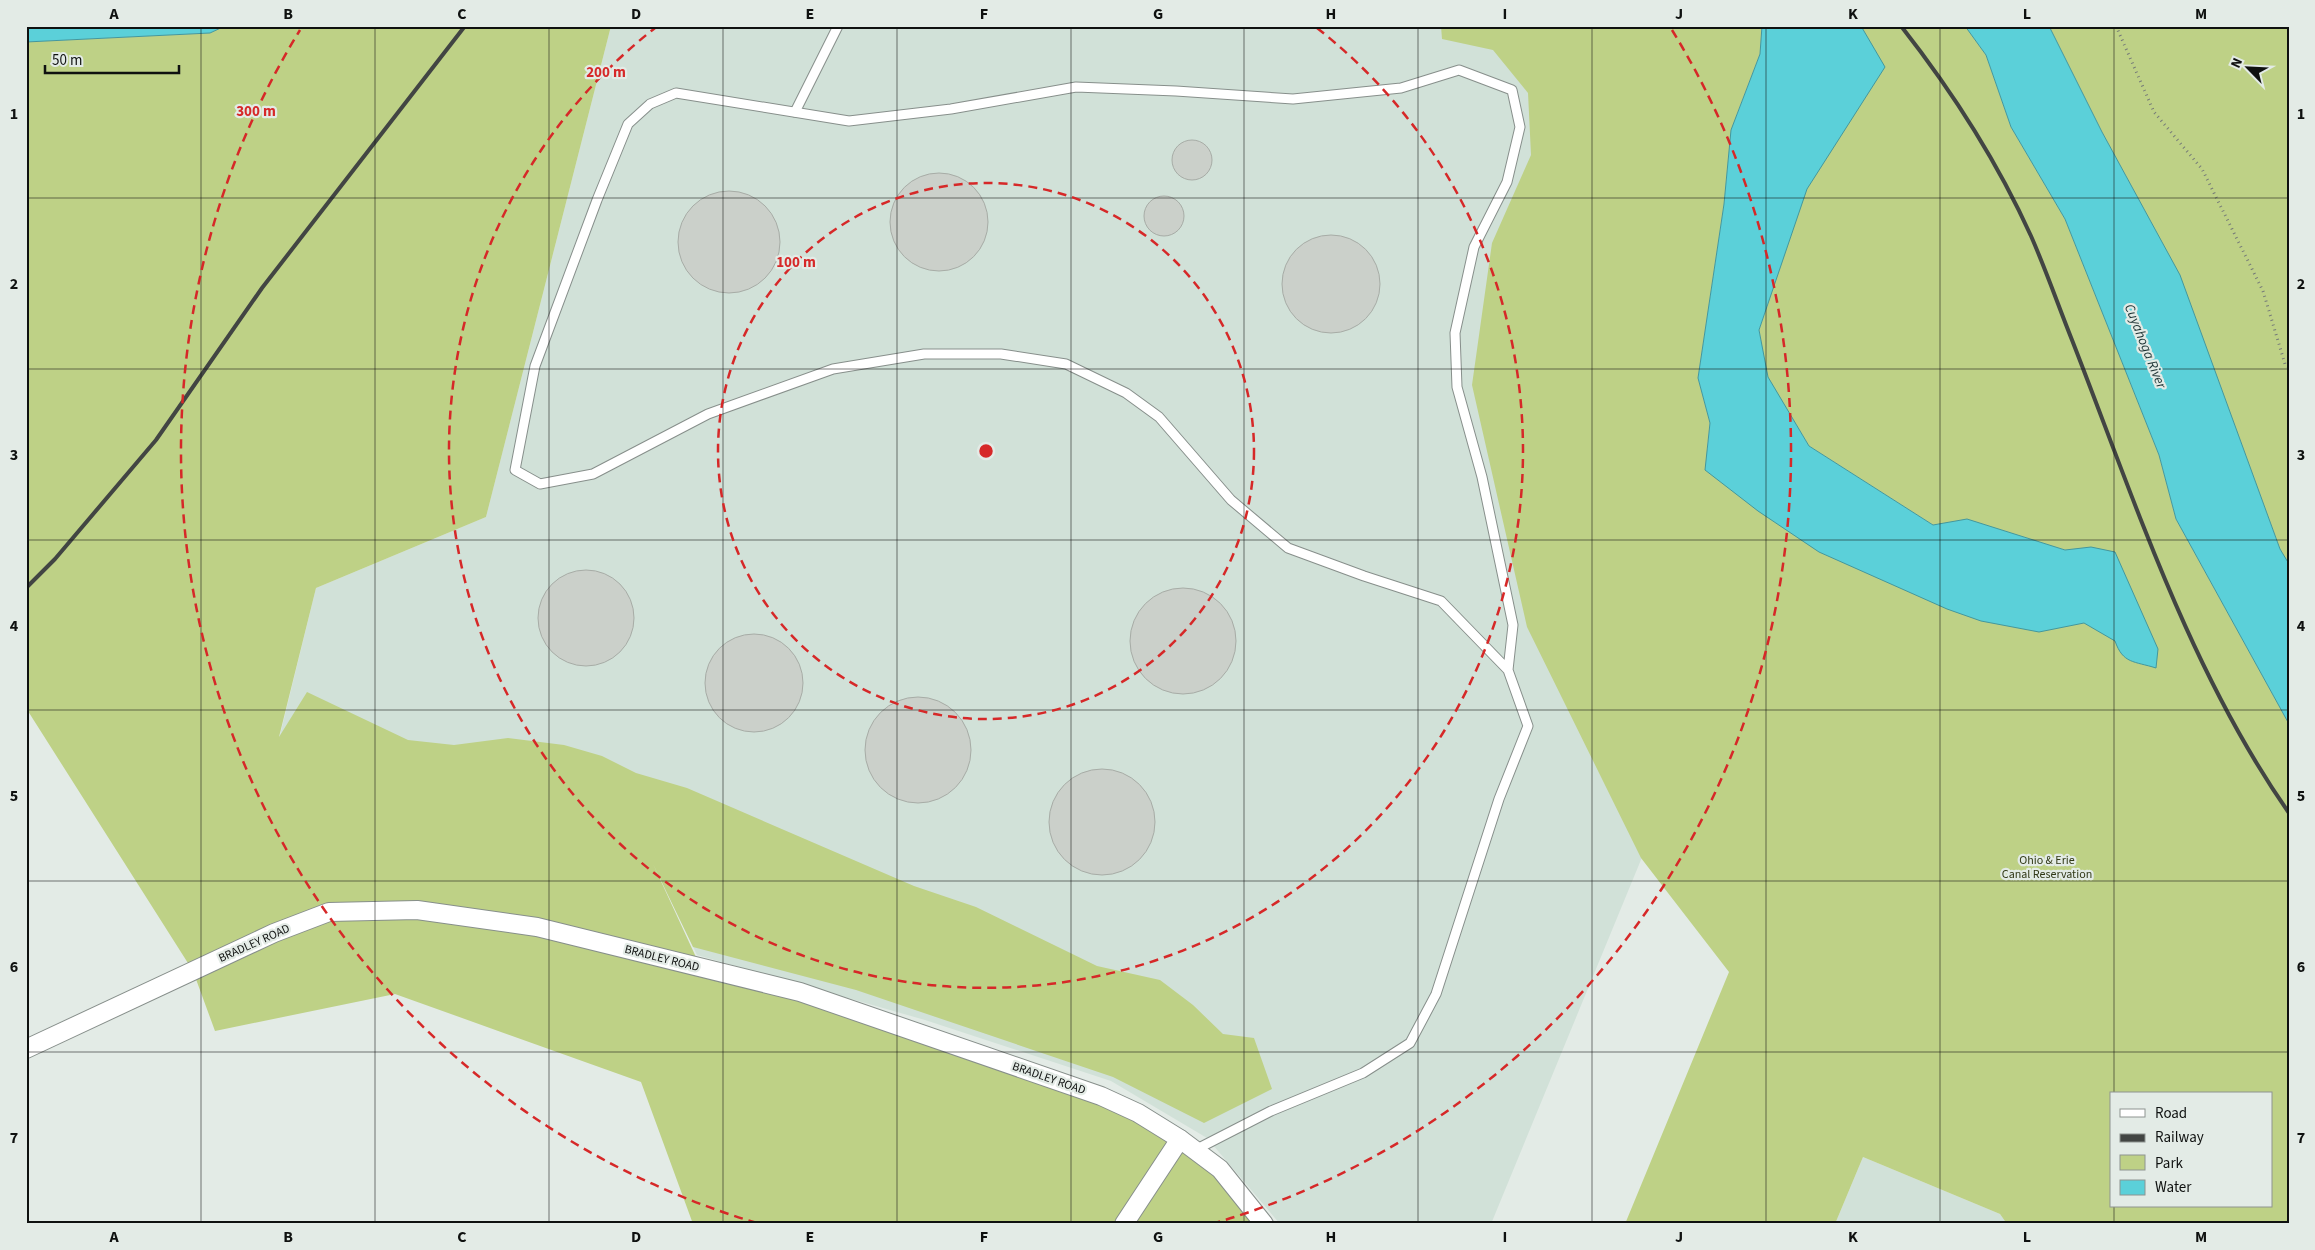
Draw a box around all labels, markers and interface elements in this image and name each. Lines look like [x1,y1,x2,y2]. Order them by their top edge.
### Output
text: A [108,3,119,25]
text: B [283,3,293,25]
text: C [457,3,467,25]
text: D [631,3,641,25]
text: E [806,3,814,25]
text: F [980,3,988,25]
text: G [1153,3,1163,25]
text: H [1326,3,1336,25]
text: I [1503,3,1507,25]
text: J [1675,3,1683,25]
text: K [1848,3,1858,25]
text: L [2023,3,2031,25]
text: M [2195,3,2207,25]
scale bar [45,42,179,74]
north arrow [2222,42,2272,92]
text: 50 m [52,50,82,71]
text: N [2226,55,2248,71]
text: 200 m [586,62,626,83]
text: 300 m [236,101,276,122]
text: 1 [10,103,18,125]
text: 1 [2297,103,2305,125]
text: 100 m [776,252,816,273]
text: 2 [10,273,18,295]
text: 2 [2297,273,2305,295]
water label: Cuyahoga River [2119,301,2172,393]
centre of rings [977,442,995,460]
text: 3 [10,444,18,466]
text: 3 [2297,444,2305,466]
text: 4 [10,615,19,637]
text: 4 [2297,615,2306,637]
text: 5 [10,785,18,807]
text: 5 [2297,785,2305,807]
park label: Ohio & Erie Canal Reservation [2002,852,2092,883]
street label: BRADLEY ROAD [216,920,293,967]
street label: BRADLEY ROAD [623,941,701,976]
text: 6 [10,956,18,978]
text: 6 [2297,956,2305,978]
street label: BRADLEY ROAD [1010,1058,1088,1099]
legend [2110,1092,2272,1208]
text: Road [2155,1103,2187,1124]
text: 7 [10,1127,18,1149]
text: Railway [2155,1127,2204,1148]
text: 7 [2297,1127,2305,1149]
text: Park [2155,1153,2184,1174]
text: Water [2155,1177,2192,1198]
text: A [108,1226,119,1248]
text: B [283,1226,293,1248]
text: C [457,1226,467,1248]
text: D [631,1226,641,1248]
text: E [806,1226,814,1248]
text: F [980,1226,988,1248]
text: G [1153,1226,1163,1248]
text: H [1326,1226,1336,1248]
text: I [1503,1226,1507,1248]
text: J [1675,1226,1683,1248]
text: K [1848,1226,1858,1248]
text: L [2023,1226,2031,1248]
text: M [2195,1226,2207,1248]

